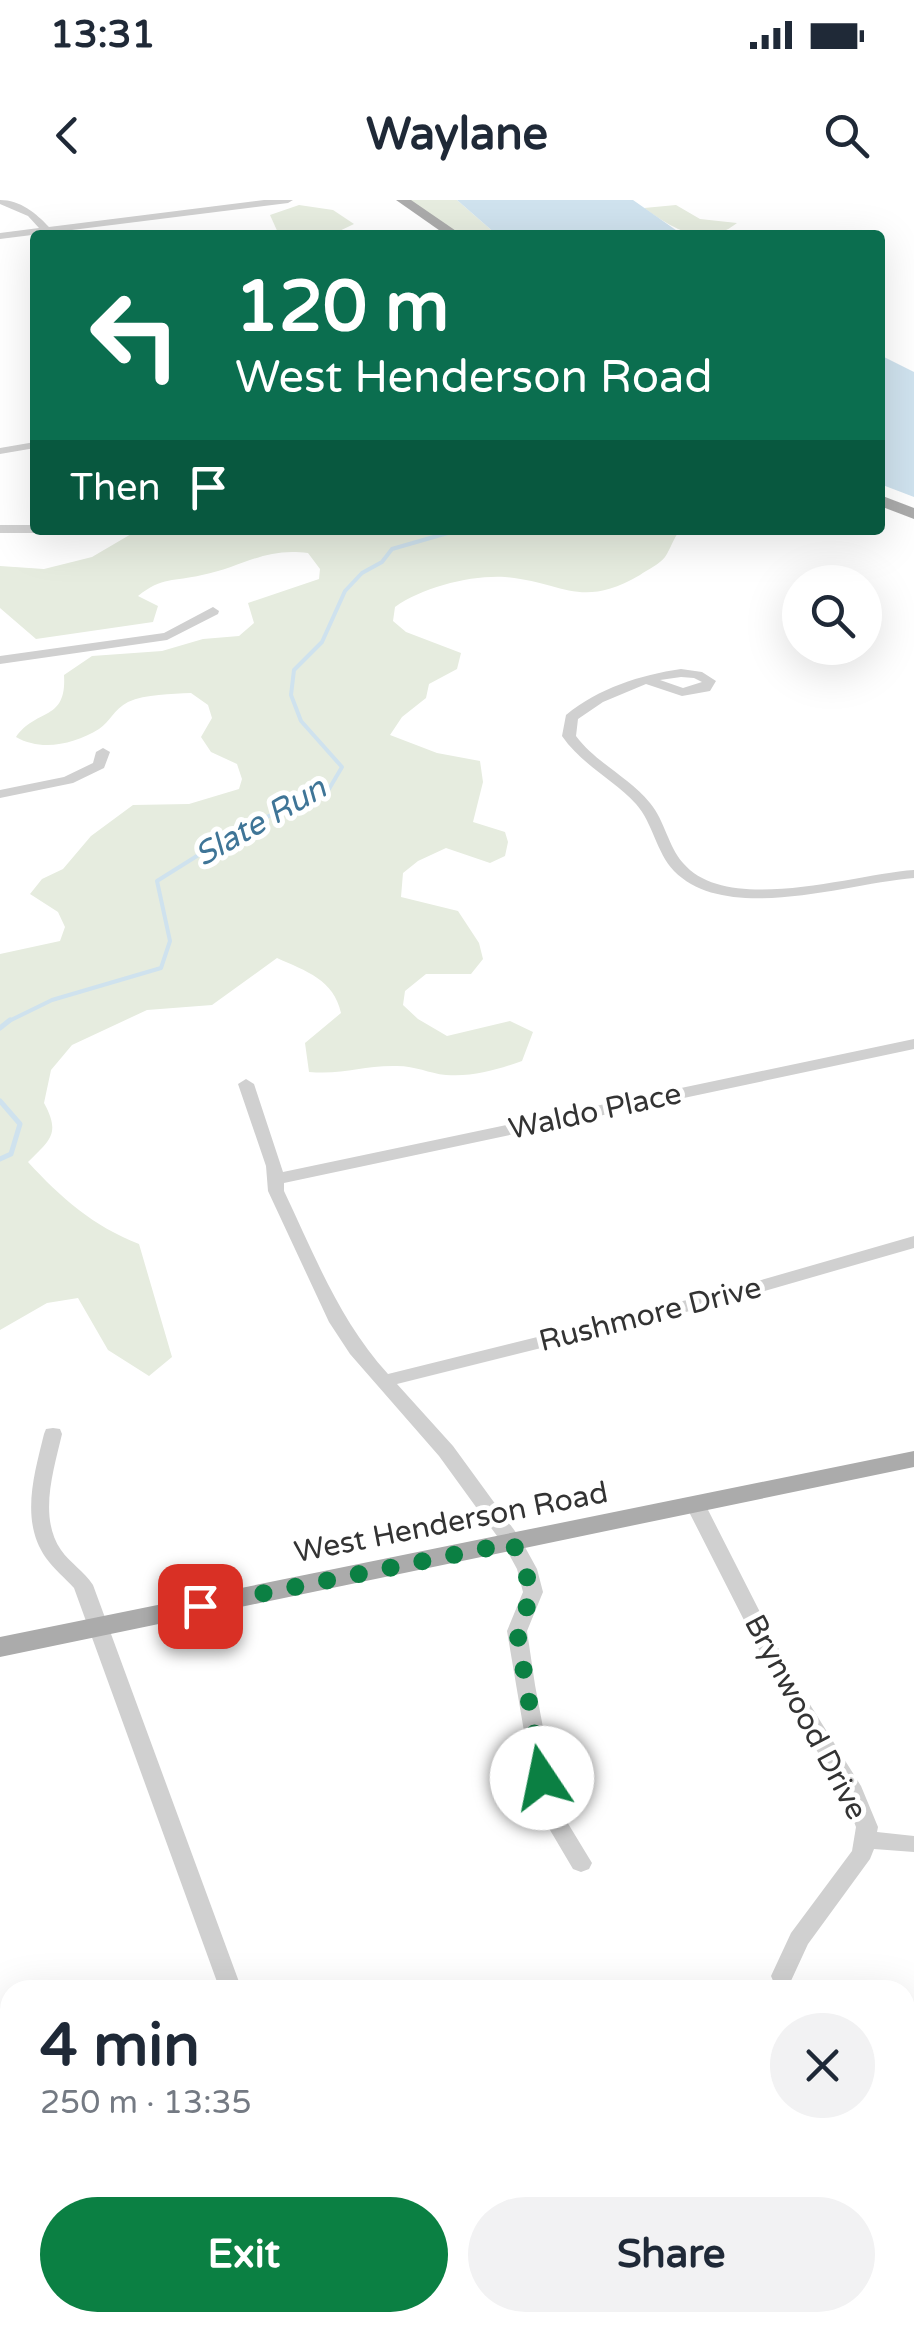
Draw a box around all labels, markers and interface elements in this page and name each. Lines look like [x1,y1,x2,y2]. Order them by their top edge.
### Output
text: 13:31 [50,12,155,58]
icon: back [40,108,95,163]
text: Waylane [366,108,548,162]
icon: search [819,108,874,163]
text: 120 m [235,266,449,350]
icon: left [70,270,200,400]
text: West Henderson Road [235,351,713,405]
icon: arrive [181,460,236,515]
text: Then [70,465,161,511]
map controls [782,565,882,665]
button: search [782,565,882,665]
water label: Slate Run [188,768,334,875]
street label: Waldo Place [505,1075,685,1148]
street label: Rushmore Drive [535,1269,765,1360]
street label: West Henderson Road [291,1474,611,1571]
pin [158,1564,243,1649]
icon: arrive [173,1579,228,1634]
street label: Brynwood Drive [736,1608,875,1826]
position arrow [490,1726,594,1830]
text: 4 min [40,2010,200,2082]
button: close [770,2013,875,2118]
text: 250 m · 13:35 [40,2084,252,2122]
button: Exit [40,2197,448,2312]
button: Share [468,2197,875,2312]

